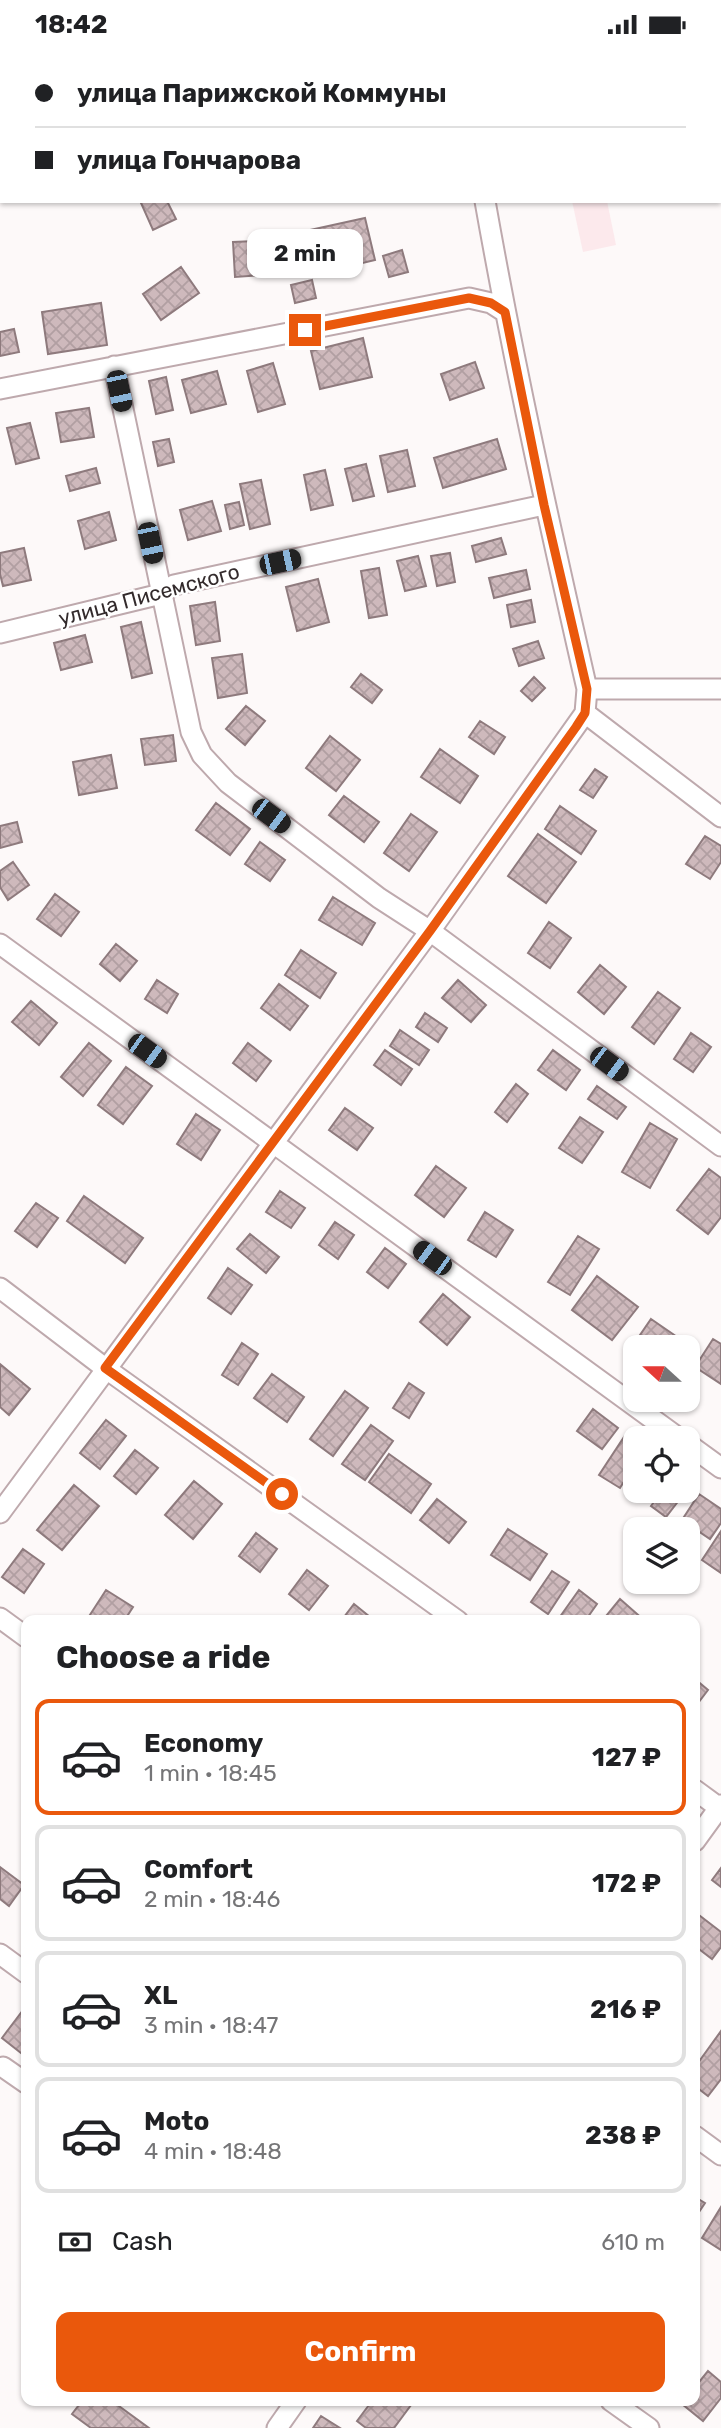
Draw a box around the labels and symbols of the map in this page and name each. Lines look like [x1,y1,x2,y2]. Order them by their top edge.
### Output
callout: 2 min [247,229,363,278]
route end [289,314,321,346]
car [105,368,134,414]
car [136,520,165,566]
car [258,547,303,577]
street label: улица Писемского [56,558,242,631]
car [248,795,295,837]
car [124,1030,171,1072]
car [586,1043,633,1085]
car [409,1237,456,1279]
north arrow [623,1335,700,1412]
route start [266,1478,298,1510]

